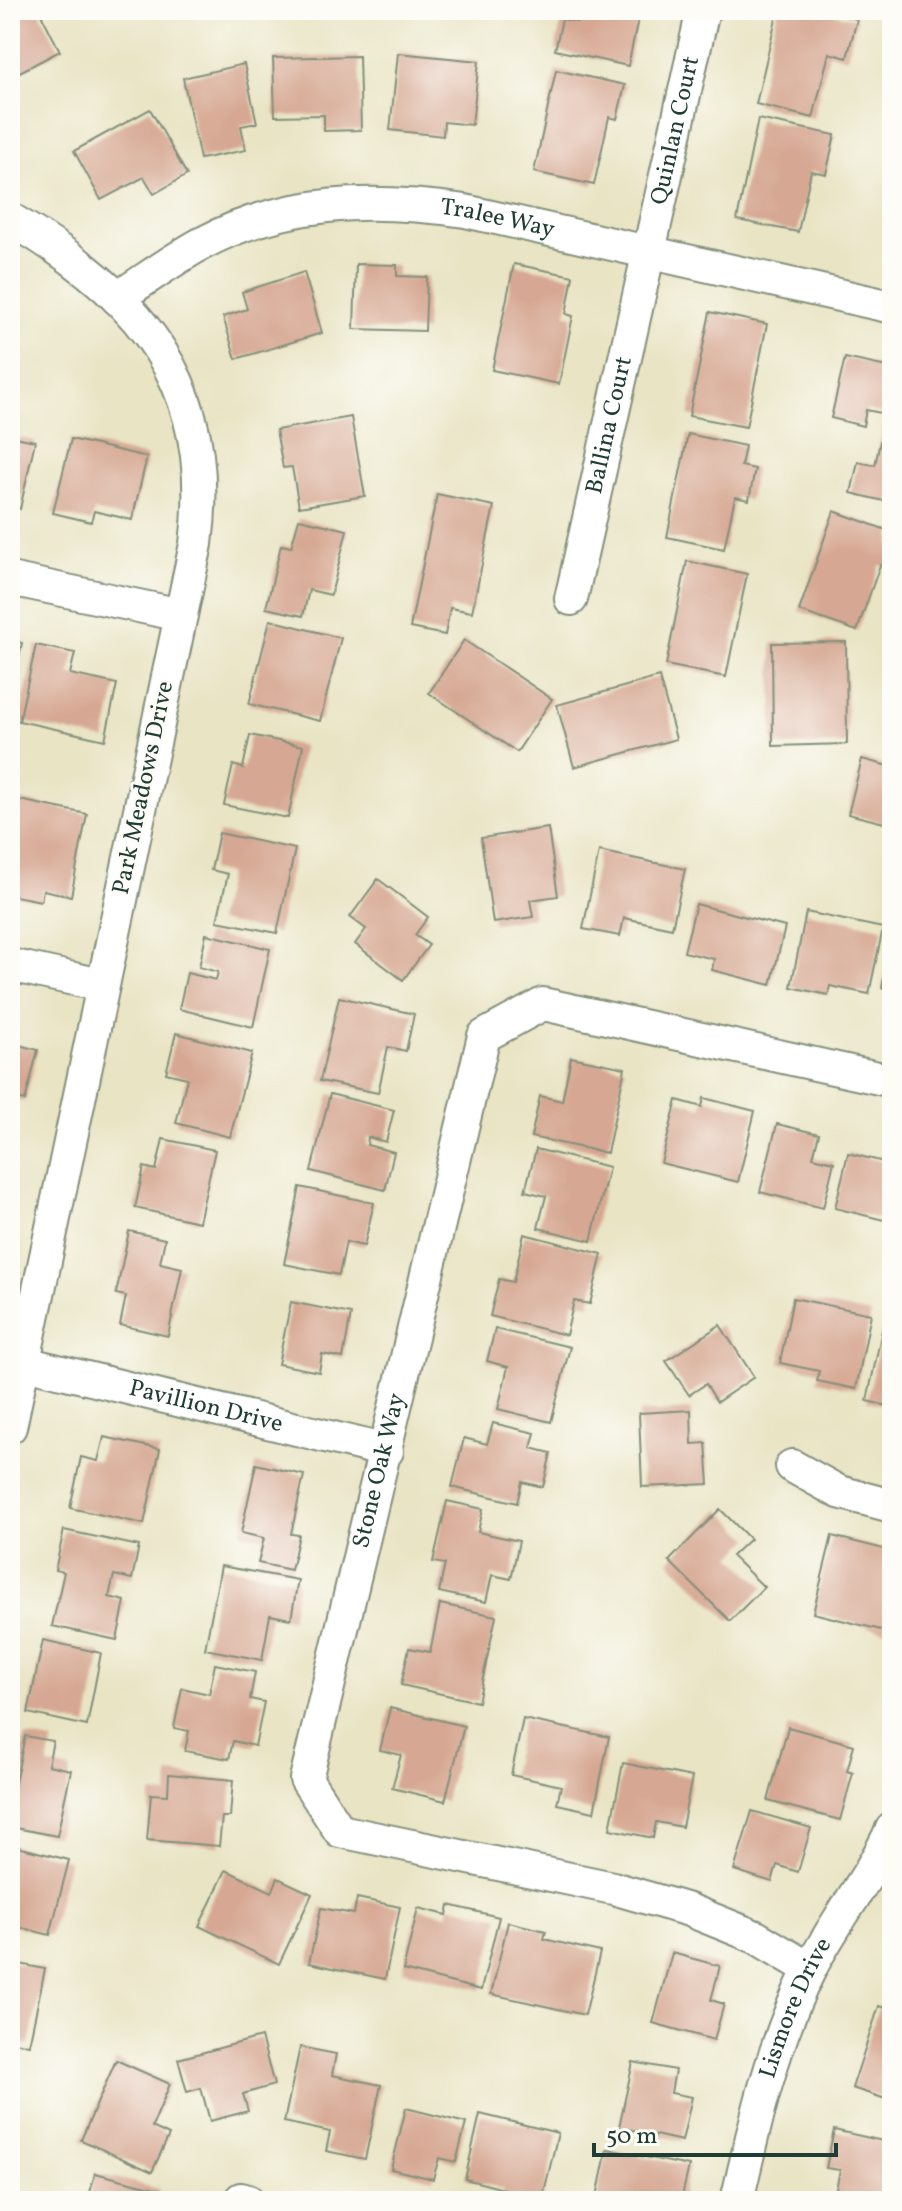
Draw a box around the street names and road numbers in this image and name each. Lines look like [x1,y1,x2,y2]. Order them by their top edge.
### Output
street label: Quinlan Court [643,53,709,208]
street label: Tralee Way [438,191,558,248]
street label: Ballina Court [578,353,642,497]
street label: Park Meadows Drive [105,678,183,898]
street label: Pavillion Drive [125,1372,286,1442]
street label: Stone Oak Way [345,1390,415,1552]
street label: Lismore Drive [752,1931,841,2083]

